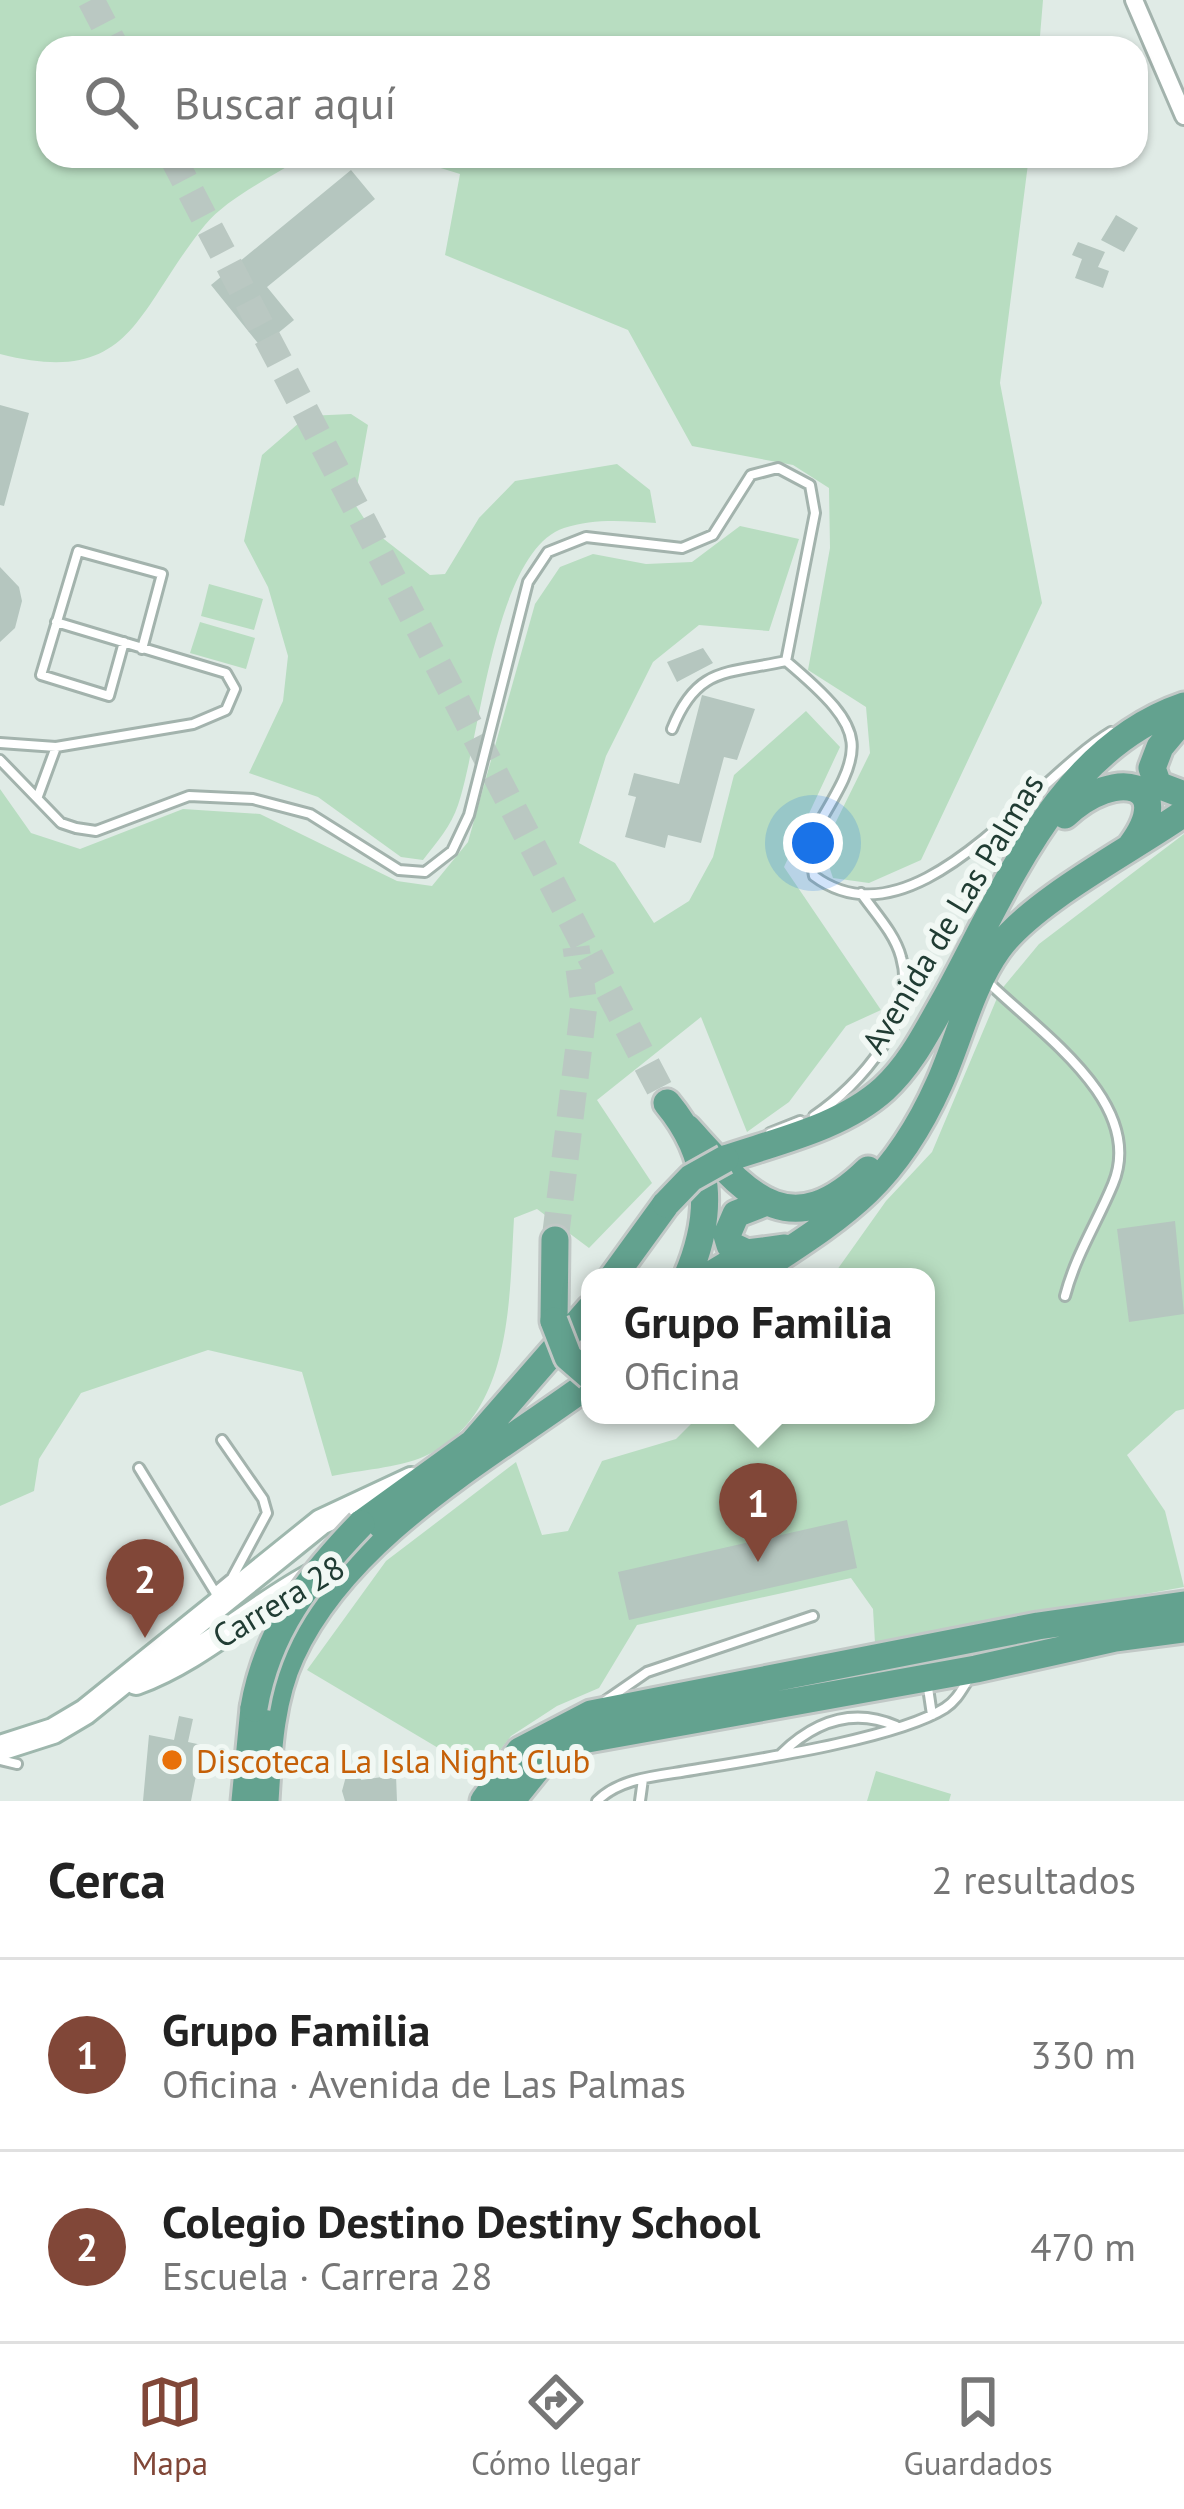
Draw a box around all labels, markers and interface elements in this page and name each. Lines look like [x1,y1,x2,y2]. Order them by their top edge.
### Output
search box [36,36,1148,168]
icon: search [78,69,144,135]
text: Buscar aquí [174,73,396,131]
street label: Avenida de Las Palmas [851,765,1053,1061]
your location [783,813,843,873]
popup [581,1268,935,1424]
text: Grupo Familia [624,1292,892,1350]
text: Oficina [624,1350,740,1401]
pin: 1 [719,1463,797,1562]
pin: 2 [106,1539,184,1638]
street label: Carrera 28 [204,1545,352,1657]
place label: Discoteca La Isla Night Club [196,1739,590,1782]
marker: Discoteca La Isla Night Club [159,1747,185,1773]
text: Cerca [48,1846,166,1912]
text: 2 resultados [932,1854,1136,1905]
text: Grupo Familia [162,2000,430,2058]
text: 1 [76,2029,98,2080]
text: 330 m [1030,2029,1136,2080]
text: Oficina · Avenida de Las Palmas [162,2058,686,2109]
text: Colegio Destino Destiny School [162,2192,760,2250]
text: 2 [76,2221,98,2272]
text: 470 m [1030,2221,1136,2272]
text: Escuela · Carrera 28 [162,2250,493,2301]
tab: Mapa [131,2369,208,2484]
tab: Cómo llegar [471,2369,641,2484]
tab: Guardados [904,2369,1053,2484]

